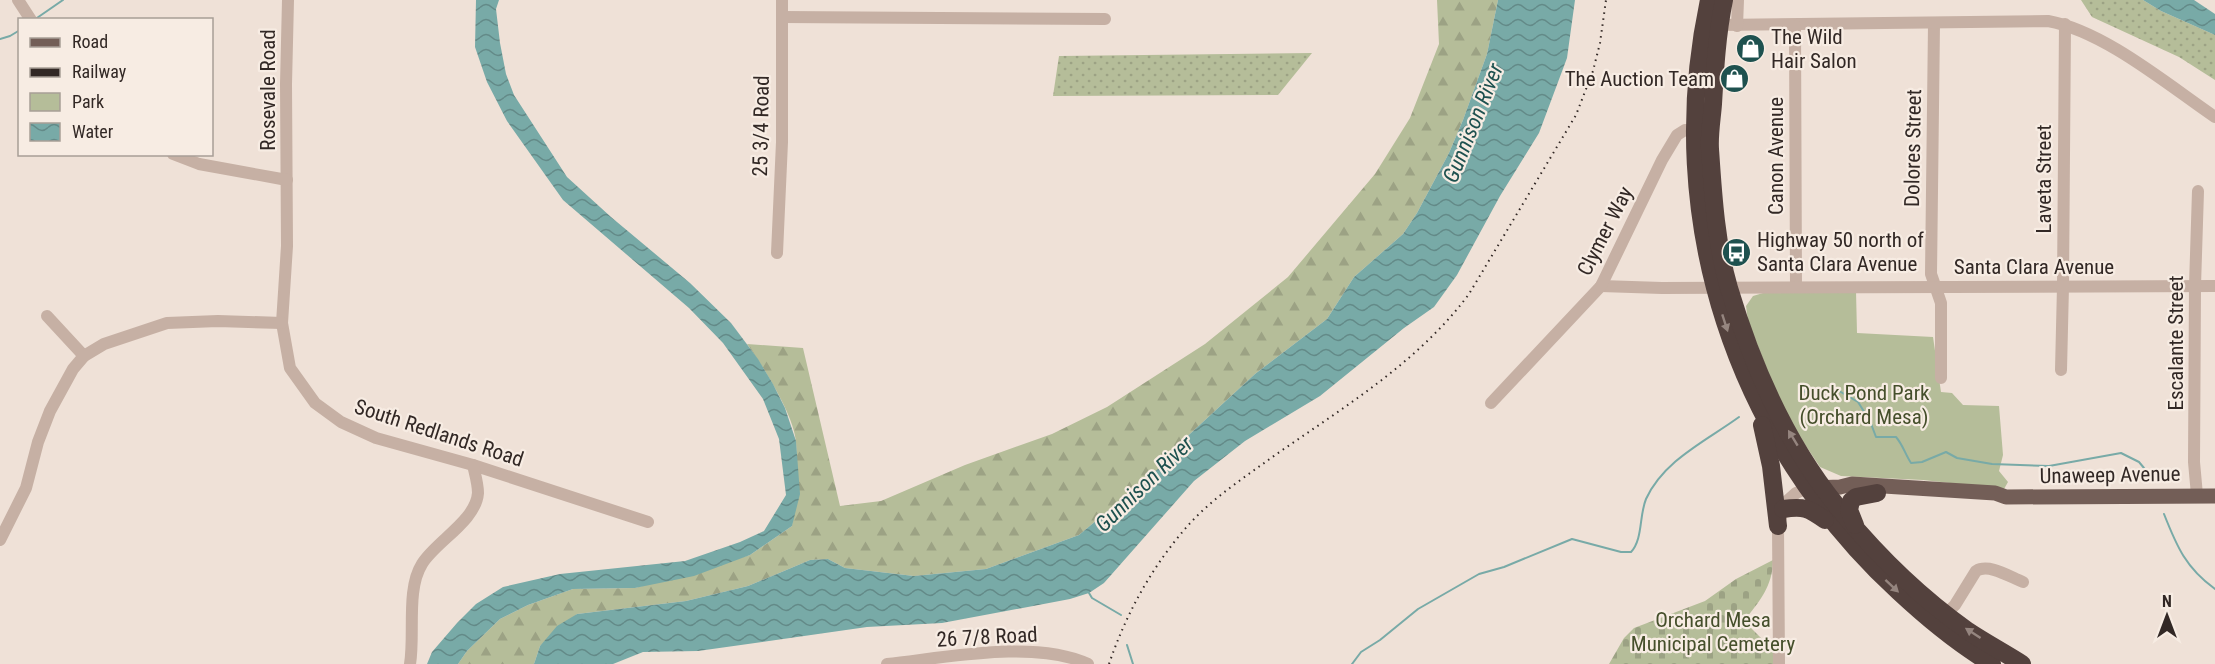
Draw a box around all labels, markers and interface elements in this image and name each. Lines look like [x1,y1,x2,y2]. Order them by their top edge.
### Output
legend [18,18,213,156]
place label: The Wild Hair Salon [1771,25,1857,73]
street label: Rosevale Road [256,29,280,151]
text: Road [72,31,108,52]
shop icon: The Wild Hair Salon [1734,33,1766,65]
water label: Gunnison River [1438,59,1508,186]
text: Railway [72,61,127,82]
shop icon: The Auction Team [1719,63,1751,95]
place label: The Auction Team [1565,67,1714,91]
street label: 25 3/4 Road [748,75,774,177]
street label: Dolores Street [1900,89,1926,207]
text: Park [72,91,104,112]
street label: Canon Avenue [1764,97,1788,215]
text: Water [72,121,114,142]
street label: Laveta Street [2032,125,2056,233]
street label: Clymer Way [1572,182,1638,280]
place label: Highway 50 north of Santa Clara Avenue [1757,228,1924,276]
bus stop icon: Highway 50 north of Santa Clara Avenue [1720,236,1752,268]
street label: Santa Clara Avenue [1954,255,2114,279]
street label: Escalante Street [2164,276,2188,410]
one-way arrow [1720,314,1730,332]
park label: Duck Pond Park (Orchard Mesa) [1798,381,1930,429]
street label: South Redlands Road [352,394,526,472]
one-way arrow [1787,430,1798,446]
water label: Gunnison River [1090,431,1198,537]
street label: Unaweep Avenue [2039,462,2181,488]
one-way arrow [1884,579,1899,592]
north arrow [2137,586,2197,646]
text: N [2162,592,2172,611]
park label: Orchard Mesa Municipal Cemetery [1631,608,1795,656]
street label: 26 7/8 Road [936,622,1038,652]
one-way arrow [1965,628,1981,639]

